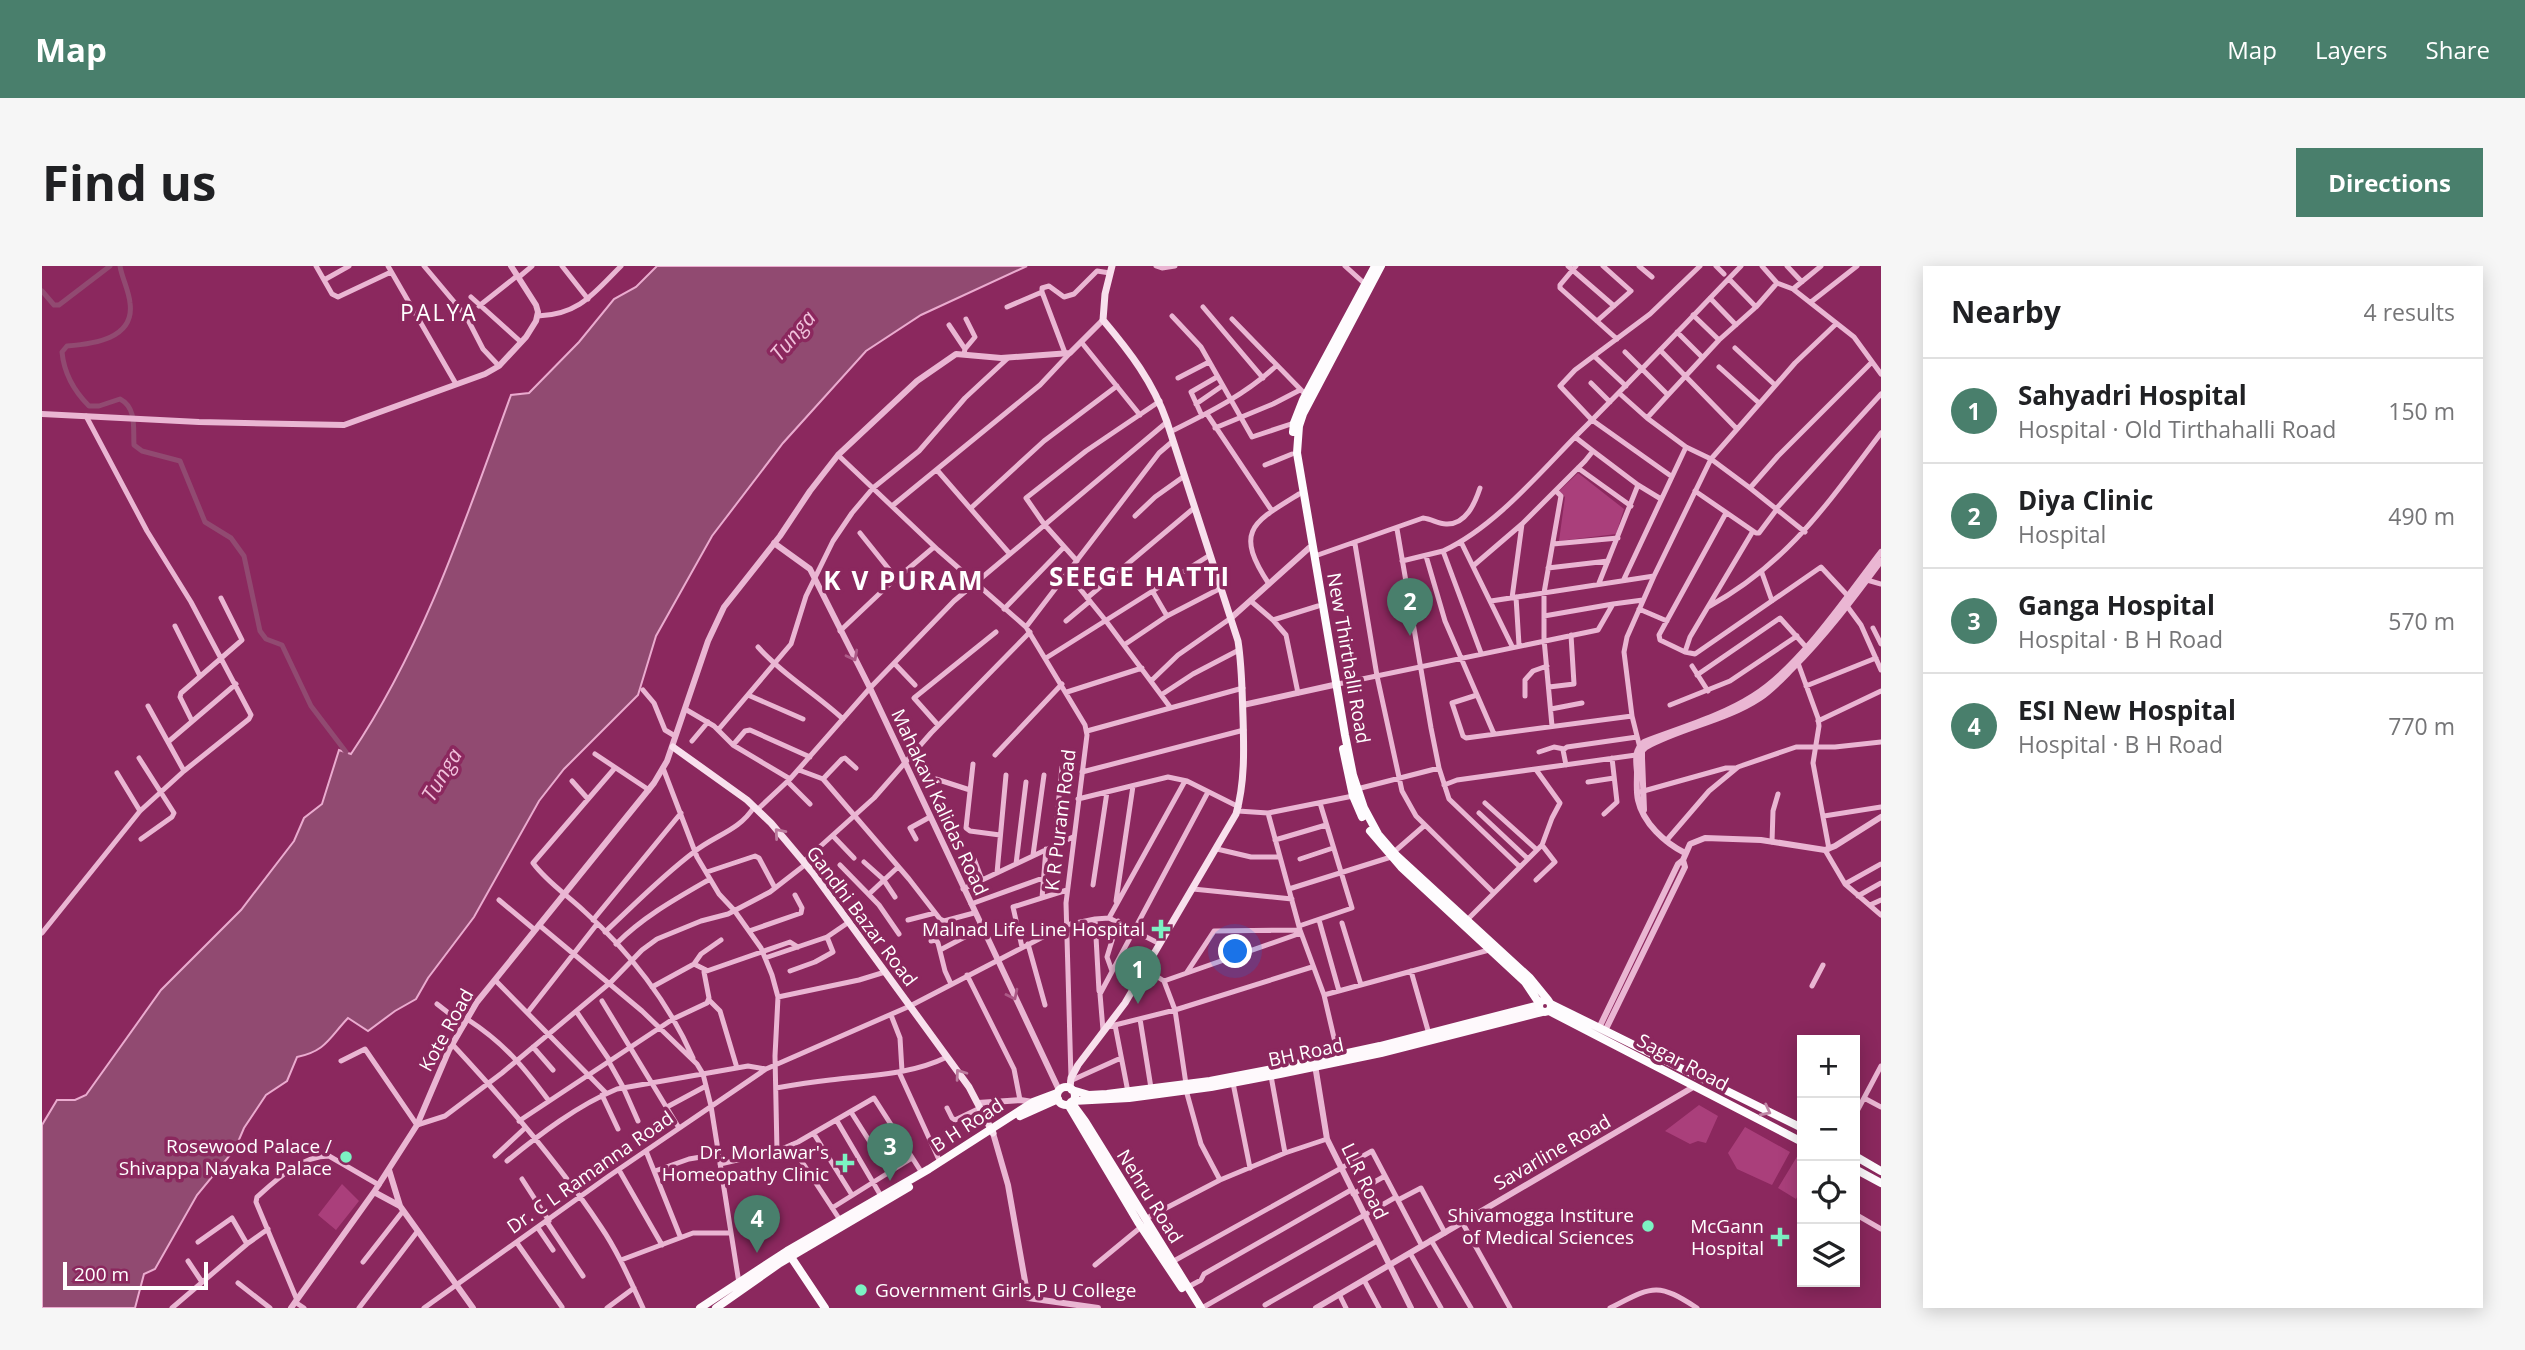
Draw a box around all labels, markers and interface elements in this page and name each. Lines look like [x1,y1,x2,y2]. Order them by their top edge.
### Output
text: Map [35,27,107,72]
text: Map [2227,33,2277,66]
text: Layers [2315,33,2388,66]
text: Share [2426,33,2490,66]
button: Directions [2296,148,2483,217]
text: Find us [42,149,216,215]
text: Nearby [1951,291,2061,332]
district label: PALYA [400,296,478,328]
text: 4 results [2364,296,2455,328]
water label: Tunga [763,304,822,366]
text: Sahyadri Hospital [2018,377,2247,413]
text: 1 [1967,395,1981,427]
text: 150 m [2388,395,2455,427]
text: Hospital · Old Tirthahalli Road [2018,413,2336,445]
text: Diya Clinic [2018,482,2153,518]
text: 2 [1967,500,1981,532]
text: 490 m [2388,500,2455,532]
text: Hospital [2018,518,2106,550]
district label: SEEGE HATTI [1049,558,1231,594]
district label: K V PURAM [823,562,985,598]
street label: New Thirthalli Road [1321,571,1377,745]
pin: 2 [1387,578,1433,636]
text: Ganga Hospital [2018,587,2215,623]
text: 3 [1967,605,1981,637]
text: 570 m [2388,605,2455,637]
text: Hospital · B H Road [2018,623,2223,655]
one-way arrow [845,649,859,661]
text: ESI New Hospital [2018,692,2236,728]
street label: Mahakavi Kalidas Road [885,705,995,899]
text: 4 [1967,710,1981,742]
text: 770 m [2388,710,2455,742]
text: Hospital · B H Road [2018,728,2223,760]
water label: Tunga [414,743,468,806]
street label: K R Puram Road [1038,748,1082,892]
one-way arrow [775,828,787,841]
street label: Gandhi Bazar Road [801,841,923,991]
place label: Malnad Life Line Hospital [922,916,1145,942]
marker: Malnad Life Line Hospital [1151,919,1171,939]
your location [1218,934,1252,968]
pin: 1 [1115,946,1161,1004]
street label: Kote Road [413,984,479,1076]
one-way arrow [1004,988,1018,1000]
street label: Sagar Road [1633,1027,1733,1097]
street label: BH Road [1266,1031,1346,1073]
map controls [1797,1035,1860,1287]
button: + [1797,1035,1860,1098]
one-way arrow [955,1069,968,1082]
street label: B H Road [926,1092,1008,1158]
button: − [1797,1098,1860,1161]
one-way arrow [1759,1102,1771,1116]
street label: Dr. C L Ramanna Road [502,1105,678,1239]
street label: Savarline Road [1489,1108,1615,1196]
pin: 3 [867,1123,913,1181]
place label: Rosewood Palace / Shivappa Nayaka Palace [119,1133,332,1181]
place label: Dr. Morlawar's Homeopathy Clinic [662,1139,829,1187]
street label: LLR Road [1335,1139,1395,1223]
street label: Nehru Road [1111,1144,1189,1248]
marker: Rosewood Palace / Shivappa Nayaka Palace [338,1149,354,1165]
marker: Dr. Morlawar's Homeopathy Clinic [835,1153,855,1173]
button: locate [1797,1161,1860,1224]
pin: 4 [734,1195,780,1253]
place label: Shivamogga Institure of Medical Sciences [1447,1202,1634,1250]
place label: McGann Hospital [1690,1213,1764,1261]
marker: Shivamogga Institure of Medical Sciences [1640,1218,1656,1234]
button: layers [1797,1224,1860,1287]
marker: McGann Hospital [1770,1227,1790,1247]
scale bar [63,1259,208,1291]
text: 200 m [74,1261,129,1287]
place label: Government Girls P U College [875,1277,1136,1303]
marker: Government Girls P U College [853,1282,869,1298]

